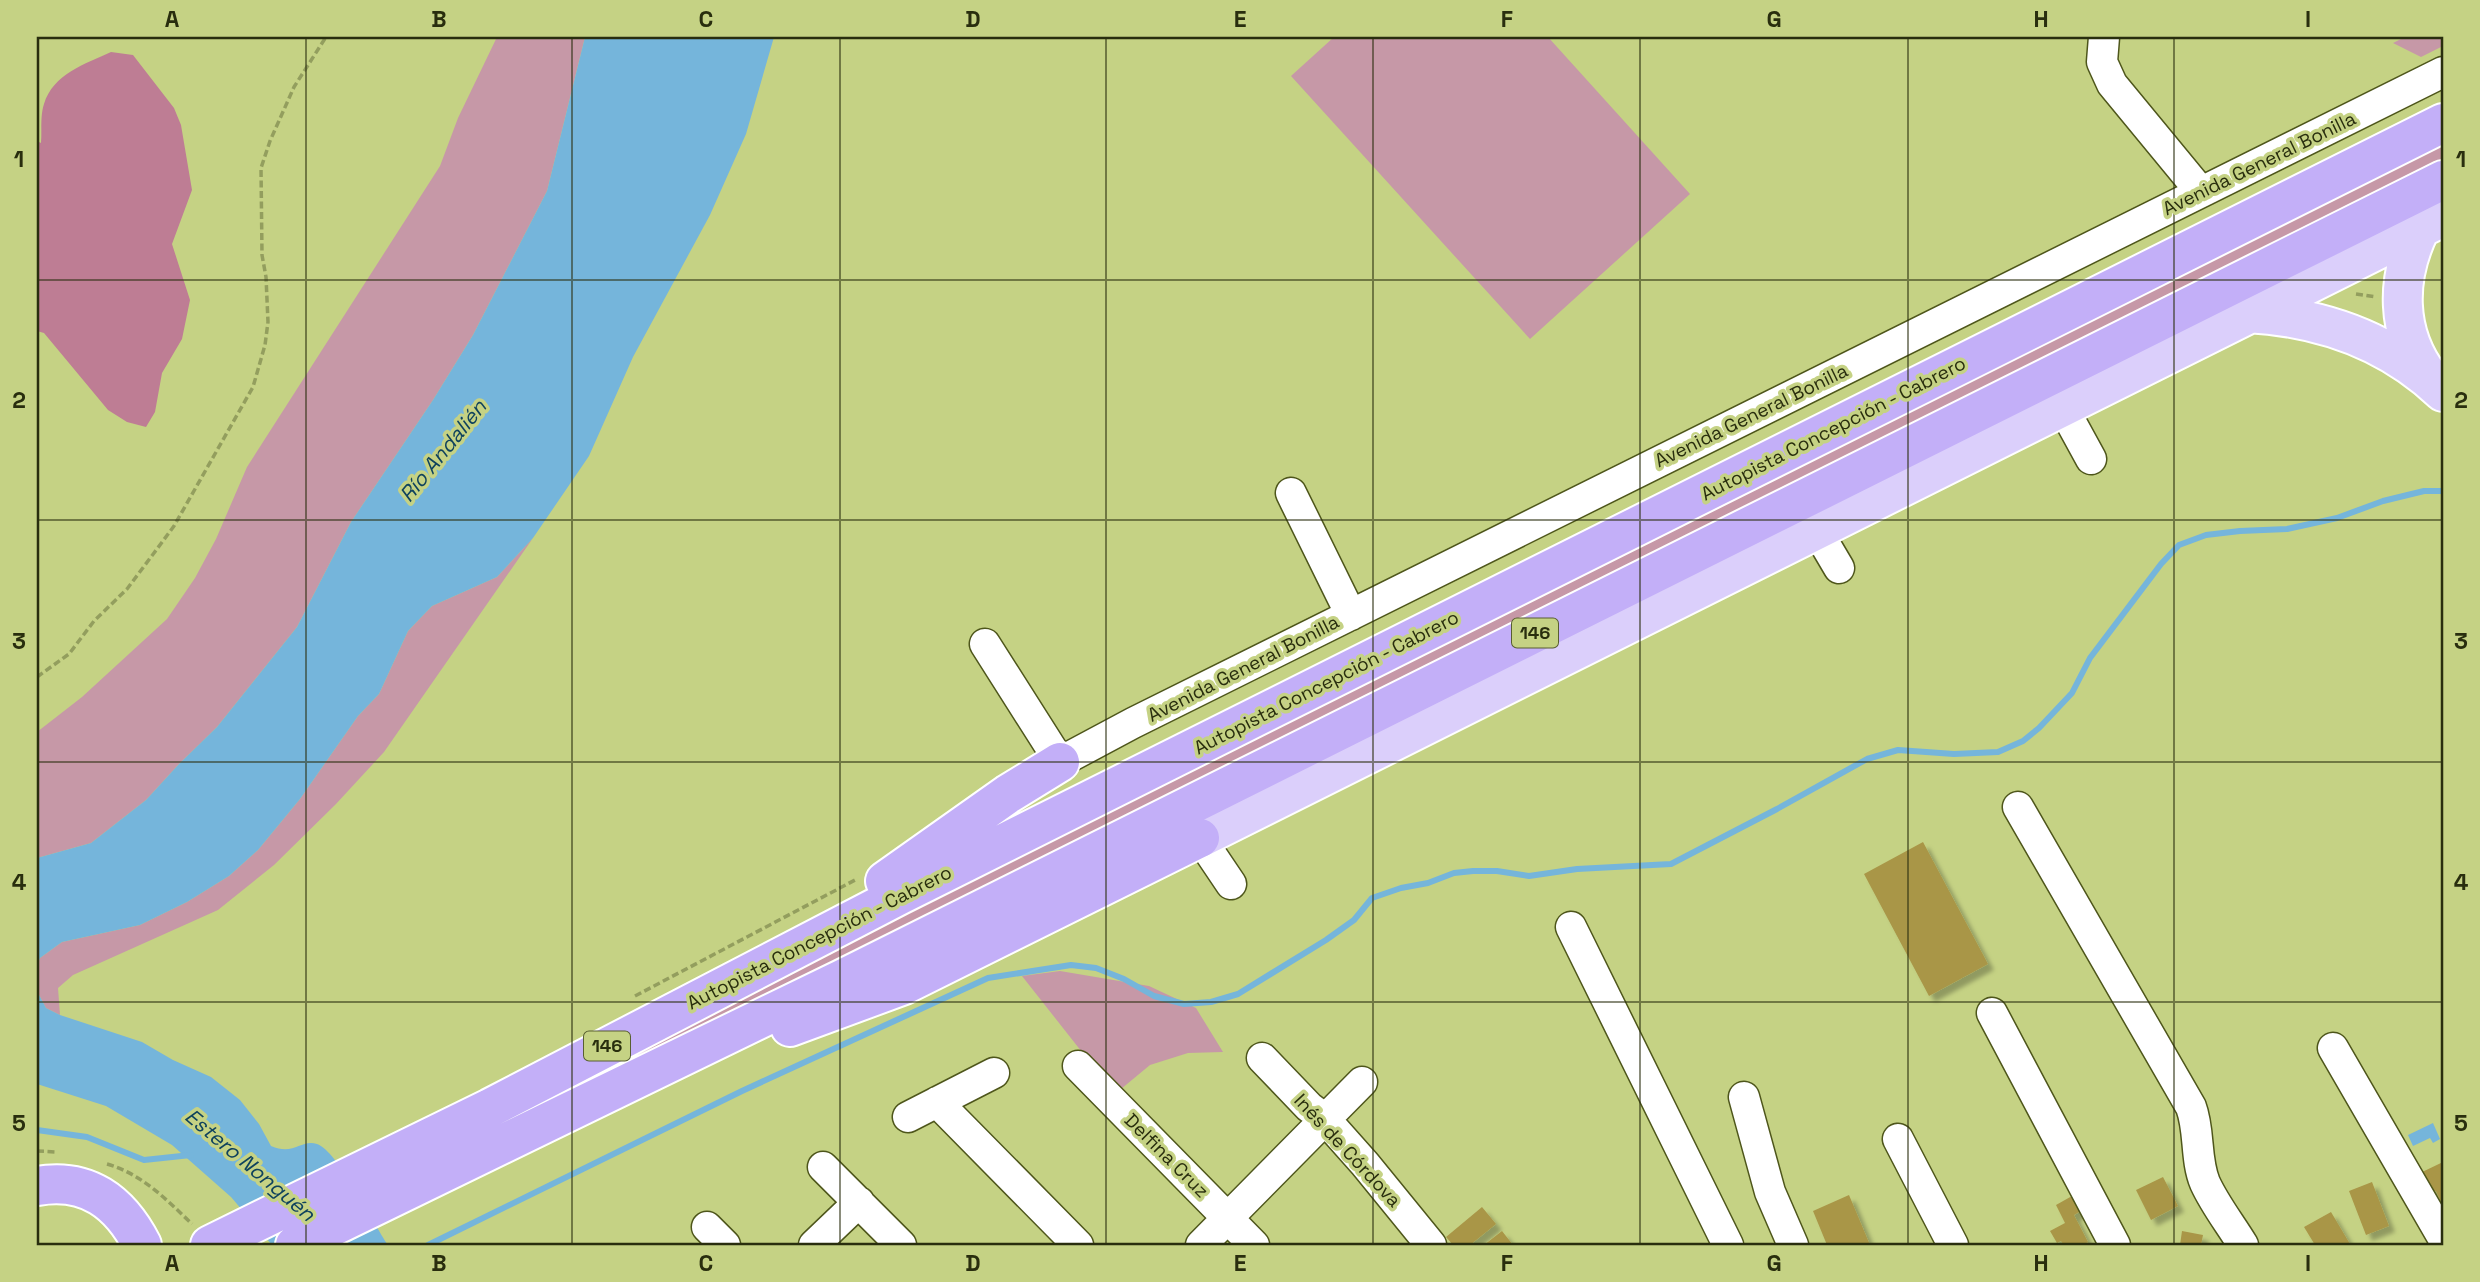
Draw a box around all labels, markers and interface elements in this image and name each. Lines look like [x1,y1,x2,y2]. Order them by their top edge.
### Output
text: A [165,4,180,34]
text: B [431,4,447,34]
text: C [699,4,713,34]
text: D [965,4,981,34]
text: E [1234,4,1246,34]
text: F [1501,4,1513,34]
text: G [1766,4,1782,34]
text: H [2033,4,2049,34]
text: I [2305,4,2311,34]
street label: Avenida General Bonilla [2159,106,2360,221]
text: 1 [14,144,24,174]
text: 1 [2456,144,2466,174]
street label: Autopista Concepción - Cabrero [1697,351,1970,506]
street label: Avenida General Bonilla [1651,358,1852,473]
text: 2 [12,385,26,415]
text: 2 [2454,385,2468,415]
water label: Río Andalién [393,393,493,507]
street label: Autopista Concepción - Cabrero [1190,605,1463,760]
street label: Avenida General Bonilla [1143,609,1343,728]
road number: 146 [1512,618,1558,648]
text: 3 [12,626,26,656]
text: 3 [2454,626,2468,656]
street label: Autopista Concepción - Cabrero [683,860,956,1015]
text: 4 [12,867,27,897]
text: 4 [2454,867,2469,897]
road number: 146 [584,1031,630,1060]
street label: Inés de Córdova [1289,1088,1407,1212]
water label: Estero Nonguén [180,1102,322,1228]
text: 5 [12,1108,26,1138]
street label: Delfina Cruz [1119,1108,1214,1203]
text: 5 [2454,1108,2468,1138]
text: A [165,1248,180,1278]
text: B [431,1248,447,1278]
text: C [699,1248,713,1278]
text: D [965,1248,981,1278]
text: E [1234,1248,1246,1278]
text: F [1501,1248,1513,1278]
text: G [1766,1248,1782,1278]
text: H [2033,1248,2049,1278]
text: I [2305,1248,2311,1278]

